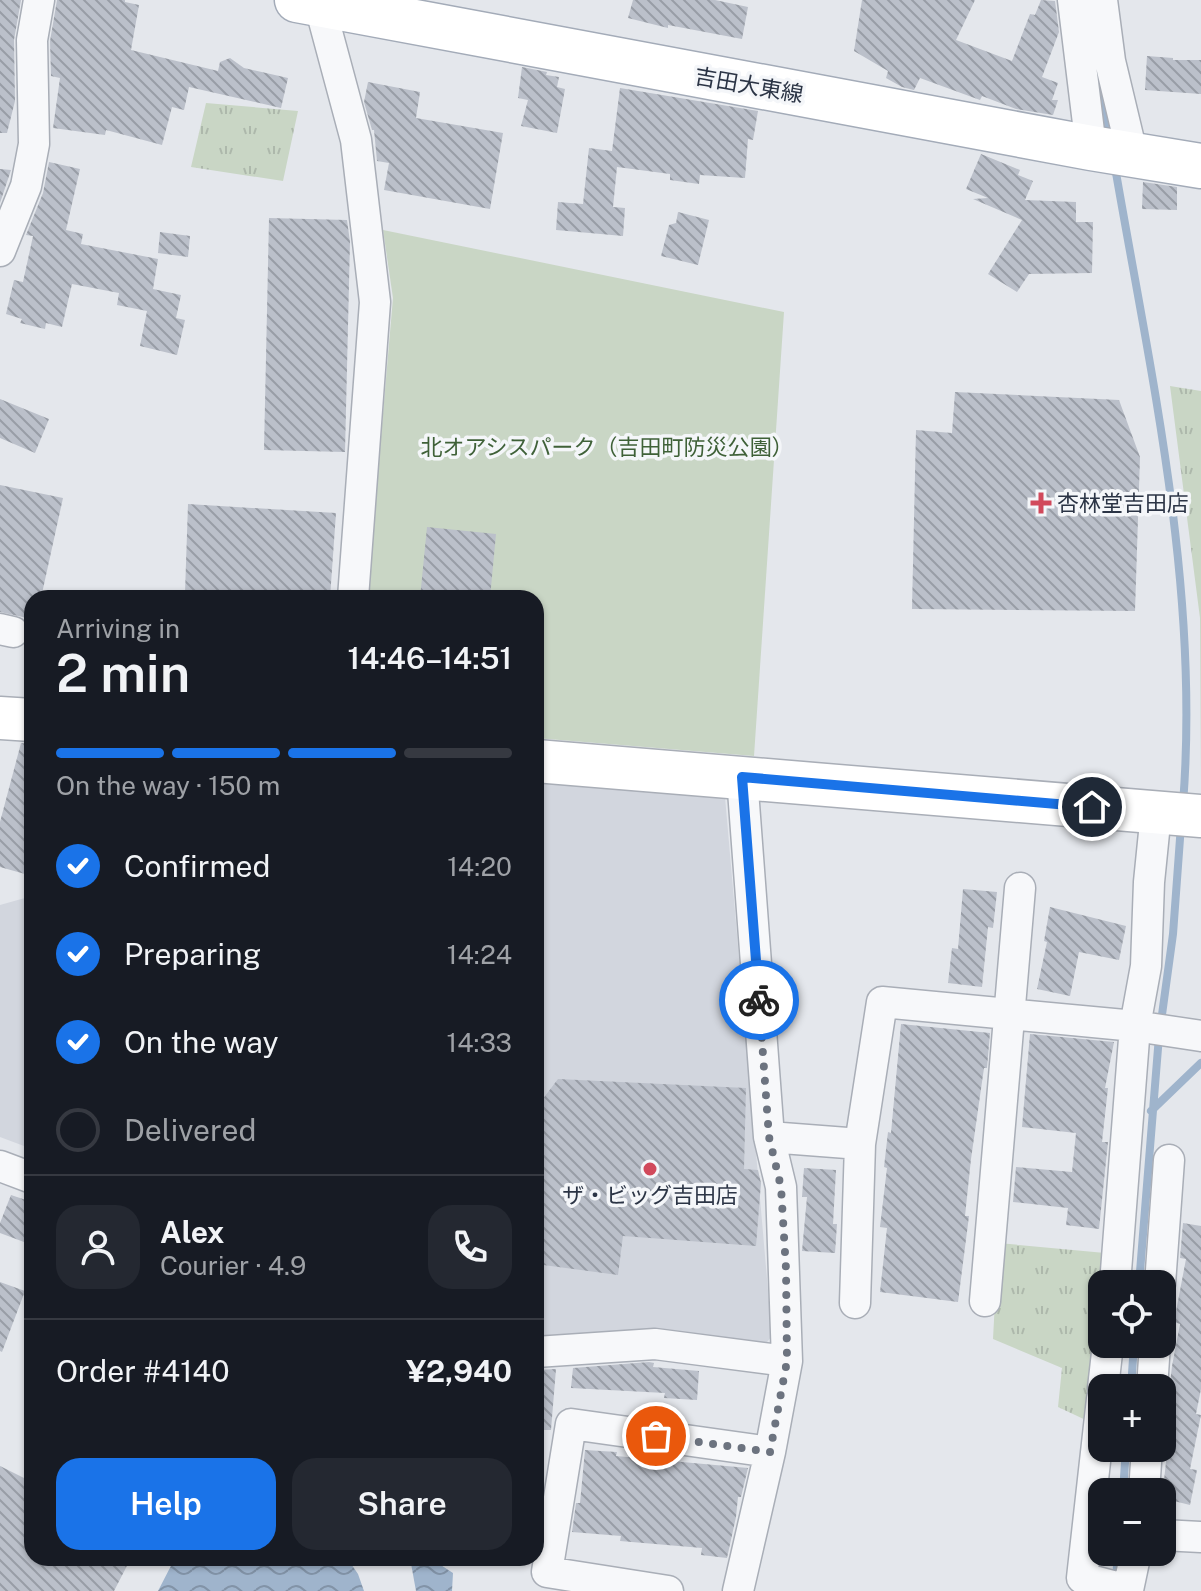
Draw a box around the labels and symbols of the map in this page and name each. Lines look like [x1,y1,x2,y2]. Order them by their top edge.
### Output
street label: 吉田大東線 [693,63,805,107]
park label: 北オアシスパーク（吉田町防災公園） [420,434,794,460]
place label: 杏林堂吉田店 [1057,490,1189,516]
marker: 杏林堂吉田店 [1032,494,1050,512]
pin [1058,773,1126,841]
courier [719,960,799,1040]
marker: ザ・ビッグ吉田店 [641,1160,659,1178]
place label: ザ・ビッグ吉田店 [562,1182,738,1208]
pin [622,1402,690,1470]

